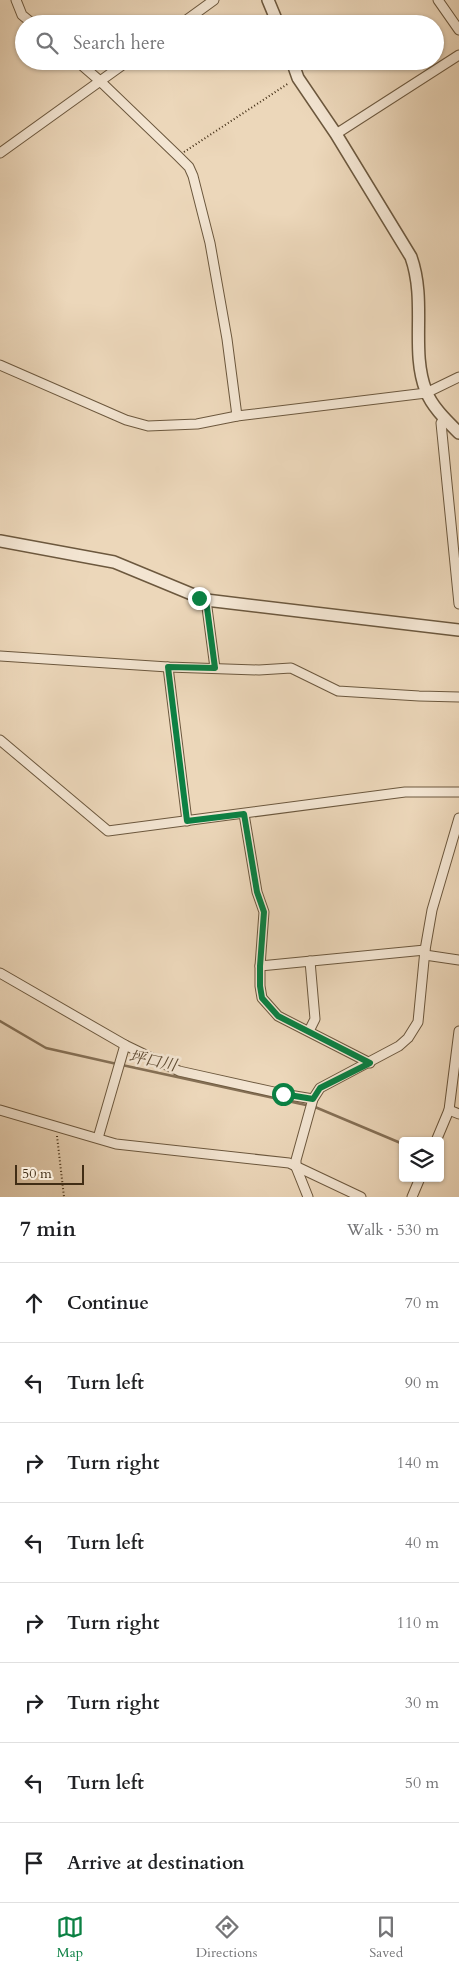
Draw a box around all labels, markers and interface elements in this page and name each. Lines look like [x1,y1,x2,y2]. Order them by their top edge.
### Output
search box [15,15,444,70]
icon: search [33,29,61,57]
text: Search here [73,30,165,56]
route end [188,587,211,610]
water label: 坪口川 [127,1045,181,1077]
route start [272,1083,295,1106]
map controls [399,1137,444,1182]
button: layers [399,1137,444,1182]
scale bar [15,1162,84,1185]
text: 50 m [22,1164,52,1183]
text: 7 min [20,1215,76,1244]
text: Walk · 530 m [347,1219,439,1241]
icon: ahead [20,1289,48,1317]
text: Continue [67,1290,149,1316]
text: 70 m [405,1292,439,1314]
icon: left [20,1369,48,1397]
text: Turn left [67,1370,144,1396]
text: 90 m [405,1372,439,1394]
icon: right [20,1449,48,1477]
text: Turn right [67,1450,159,1476]
text: 140 m [397,1452,439,1474]
icon: left [20,1529,48,1557]
text: Turn left [67,1530,144,1556]
text: 40 m [405,1532,439,1554]
icon: right [20,1609,48,1637]
text: Turn right [67,1610,159,1636]
text: 110 m [397,1612,439,1634]
icon: right [20,1689,48,1717]
text: Turn right [67,1690,159,1716]
text: 30 m [405,1692,439,1714]
icon: left [20,1769,48,1797]
text: Turn left [67,1770,144,1796]
text: 50 m [405,1772,439,1794]
icon: arrive [20,1849,48,1877]
text: Arrive at destination [67,1850,244,1876]
tab: Map [56,1913,84,1962]
tab: Directions [196,1913,257,1962]
tab: Saved [369,1913,403,1962]

